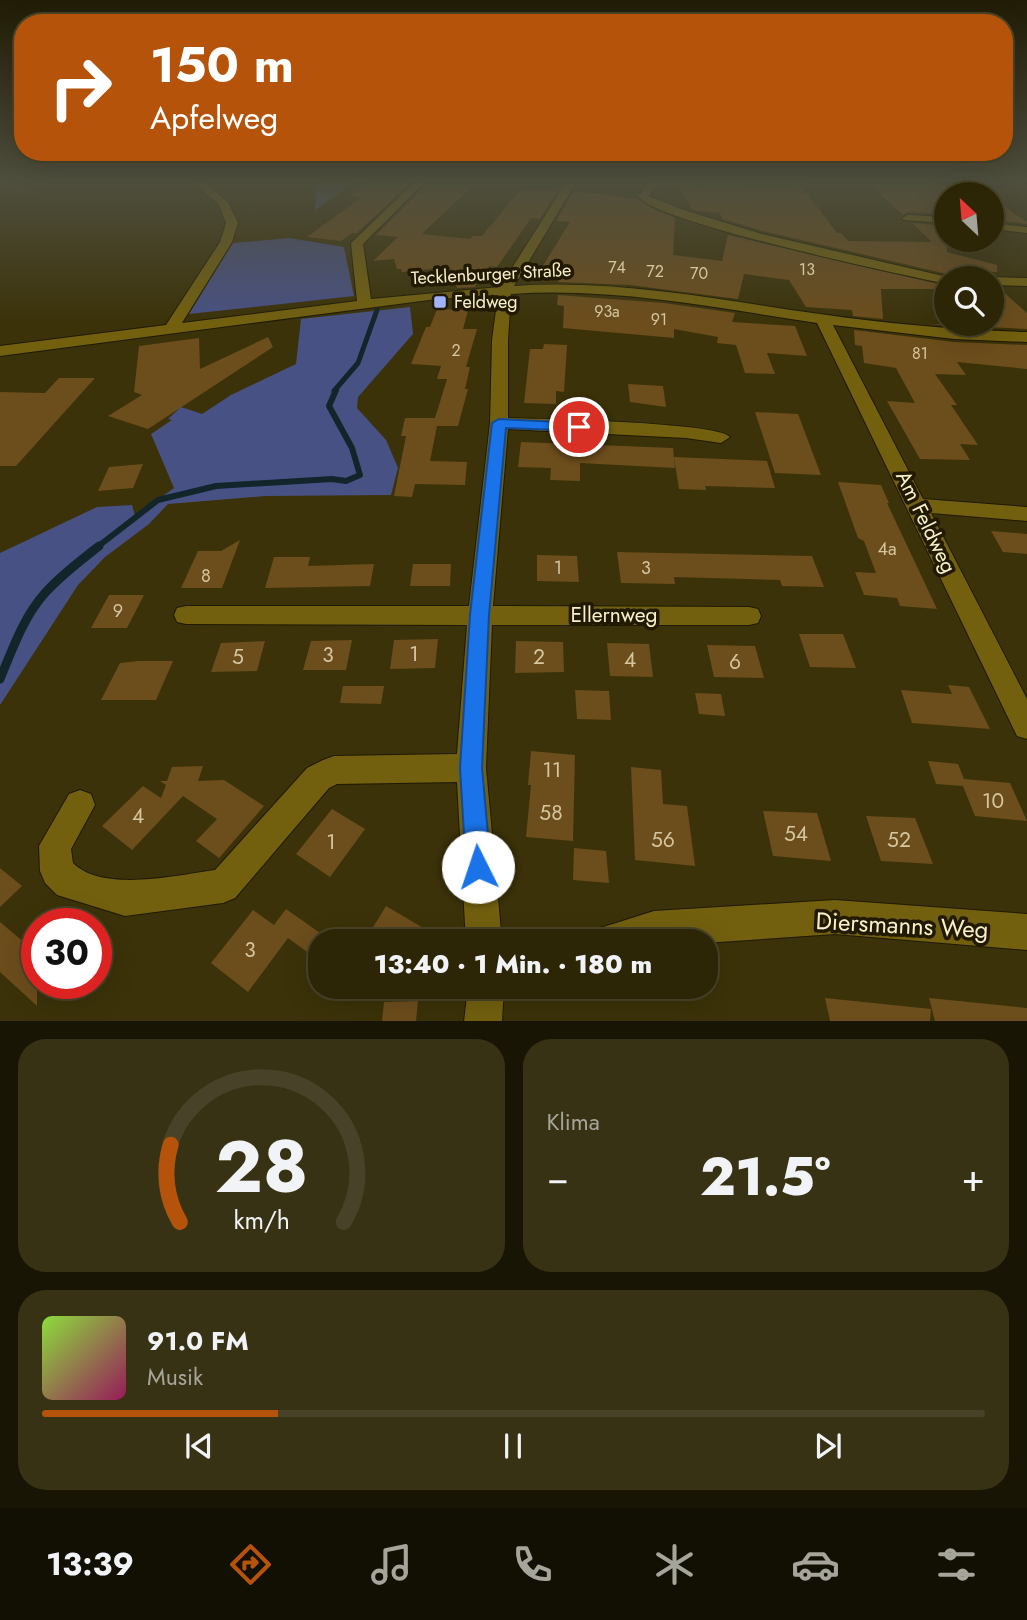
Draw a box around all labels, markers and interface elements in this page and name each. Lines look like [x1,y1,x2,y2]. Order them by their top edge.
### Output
text: 150 m [150,30,294,100]
icon: right [35,42,126,133]
text: Apfelweg [150,95,278,141]
north arrow [934,182,1004,252]
map controls [934,182,1004,336]
house number: 74 [608,256,626,279]
street label: Tecklenburger Straße [410,257,572,291]
house number: 13 [799,258,815,281]
house number: 72 [646,260,664,283]
house number: 70 [690,262,708,285]
button: search [934,266,1004,336]
place label: Feldweg [454,289,518,315]
marker: Feldweg [432,294,448,310]
house number: 93a [594,300,620,323]
house number: 91 [651,308,667,331]
house number: 2 [451,339,461,362]
house number: 81 [912,342,928,365]
pin [549,397,609,457]
icon: arrive [560,408,598,446]
street label: Am Feldweg [888,466,964,578]
house number: 4a [877,536,897,562]
house number: 1 [554,555,562,581]
house number: 3 [641,555,651,581]
house number: 8 [201,563,211,589]
house number: 9 [113,598,123,624]
street label: Ellernweg [571,600,657,630]
house number: 1 [409,639,419,669]
house number: 3 [322,640,334,670]
house number: 5 [232,642,244,672]
house number: 2 [533,642,545,672]
house number: 4 [624,645,636,675]
house number: 6 [729,647,741,677]
house number: 11 [543,755,561,785]
house number: 10 [982,786,1004,816]
house number: 58 [539,798,563,828]
house number: 4 [132,801,144,831]
house number: 54 [784,819,808,849]
house number: 56 [651,825,675,855]
house number: 52 [887,825,911,855]
house number: 1 [326,827,336,857]
position arrow [441,830,515,904]
street label: Diersmanns Weg [815,903,989,947]
speed limit sign: 30 [21,908,112,999]
house number: 3 [244,935,256,965]
text: 13:40 · 1 Min. · 180 m [374,945,652,983]
text: Klima [547,1105,600,1139]
text: 28 [215,1114,308,1219]
text: 21.5° [700,1139,831,1215]
text: − [547,1150,569,1205]
text: + [962,1150,985,1205]
text: km/h [233,1201,290,1237]
text: 91.0 FM [147,1322,249,1360]
text: Musik [147,1360,203,1394]
icon: previous [180,1427,218,1465]
icon: pause [494,1427,532,1465]
icon: next [809,1427,847,1465]
icon: directions [226,1540,275,1589]
icon: music [367,1540,416,1589]
icon: phone [508,1540,557,1589]
icon: climate [650,1540,699,1589]
icon: car [791,1540,840,1589]
icon: filters [932,1540,981,1589]
text: 13:39 [46,1541,134,1587]

